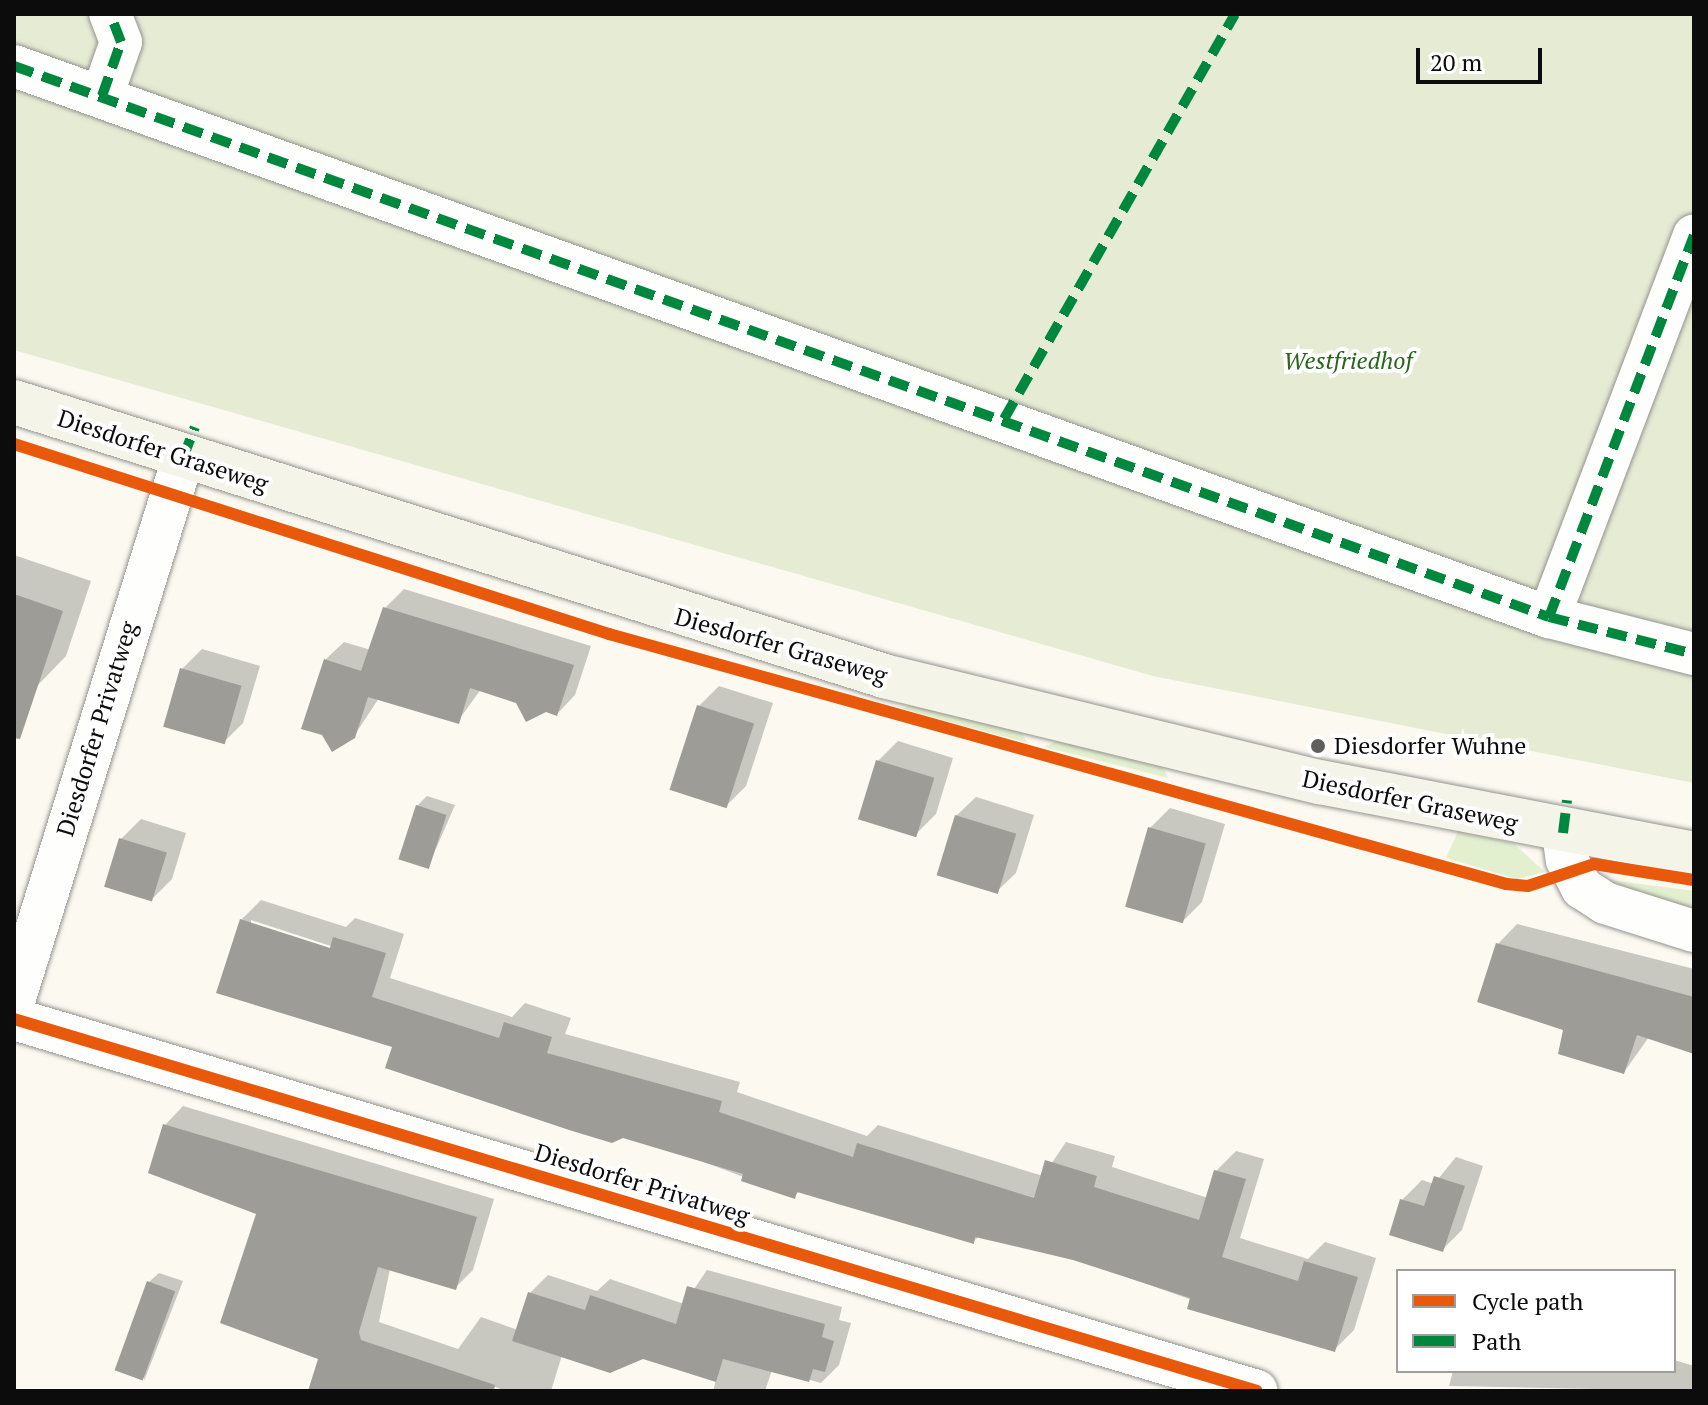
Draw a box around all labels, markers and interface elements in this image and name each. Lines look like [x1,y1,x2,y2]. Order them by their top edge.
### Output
scale bar [1420,32,1546,82]
text: 20 m [1430,46,1482,78]
park label: Westfriedhof [1283,347,1413,375]
street label: Diesdorfer Graseweg [54,403,272,499]
street label: Diesdorfer Graseweg [672,602,890,690]
street label: Diesdorfer Privatweg [51,618,143,840]
place label: Diesdorfer Wuhne [1334,732,1526,760]
marker: Diesdorfer Wuhne [1309,737,1327,755]
street label: Diesdorfer Graseweg [1300,764,1520,838]
street label: Diesdorfer Privatweg [531,1138,753,1230]
legend [1396,1269,1676,1373]
text: Cycle path [1472,1285,1583,1317]
text: Path [1472,1325,1521,1357]

